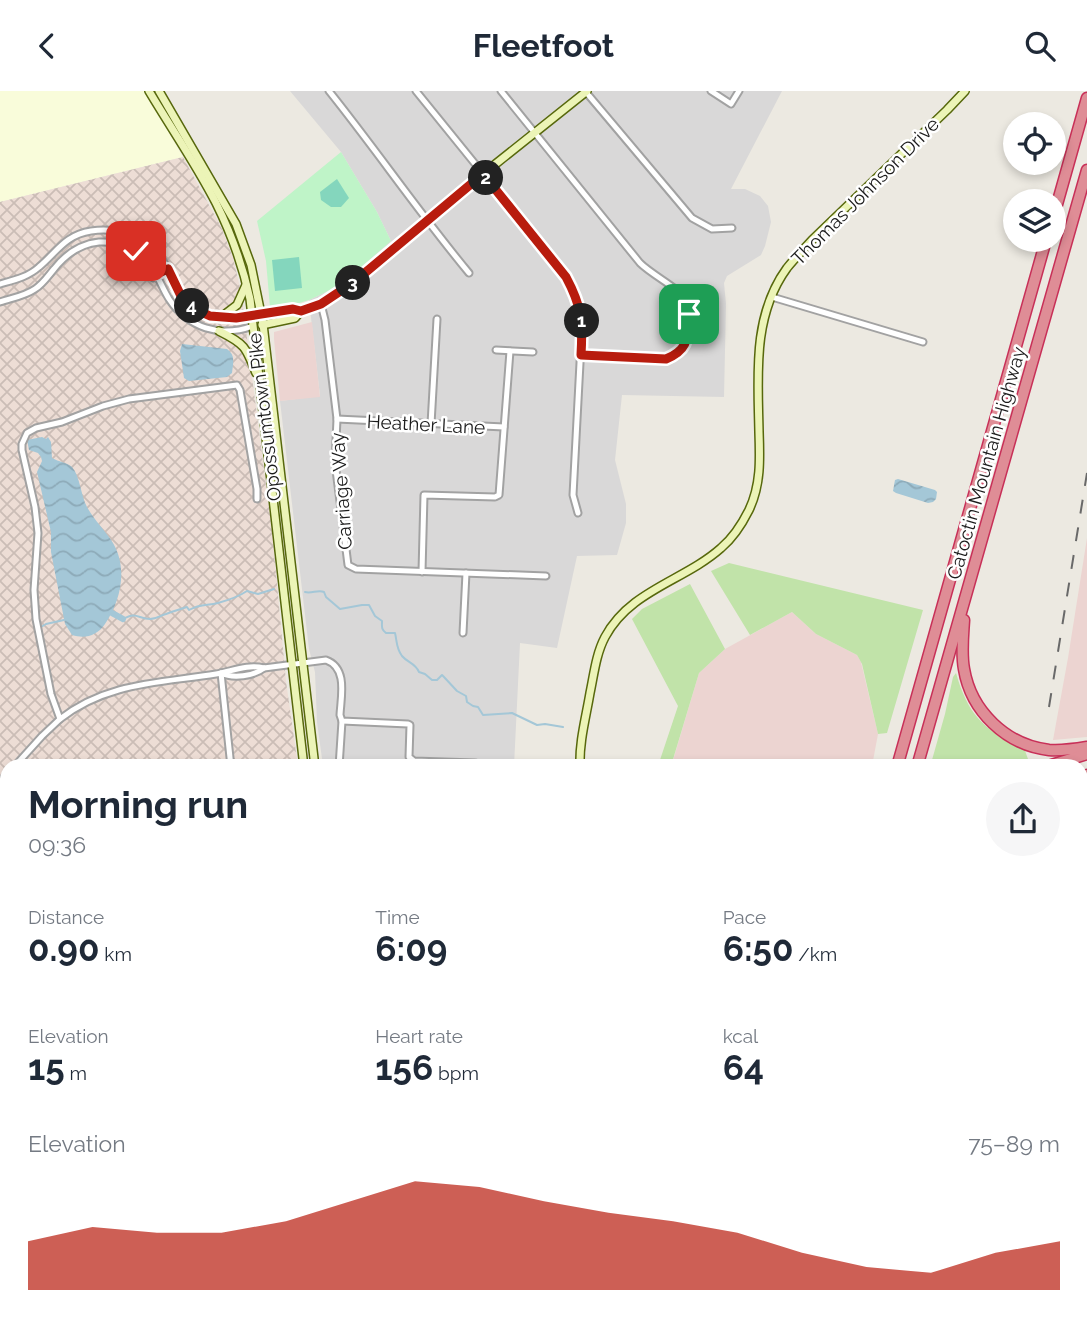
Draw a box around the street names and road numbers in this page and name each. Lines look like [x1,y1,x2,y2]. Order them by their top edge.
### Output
street label: Thomas Johnson Drive [787,113,943,269]
street label: Opossumtown Pike [243,332,285,502]
street label: Catoctin Mountain Highway [942,344,1030,582]
street label: Heather Lane [366,410,486,438]
street label: Carriage Way [326,432,356,550]

